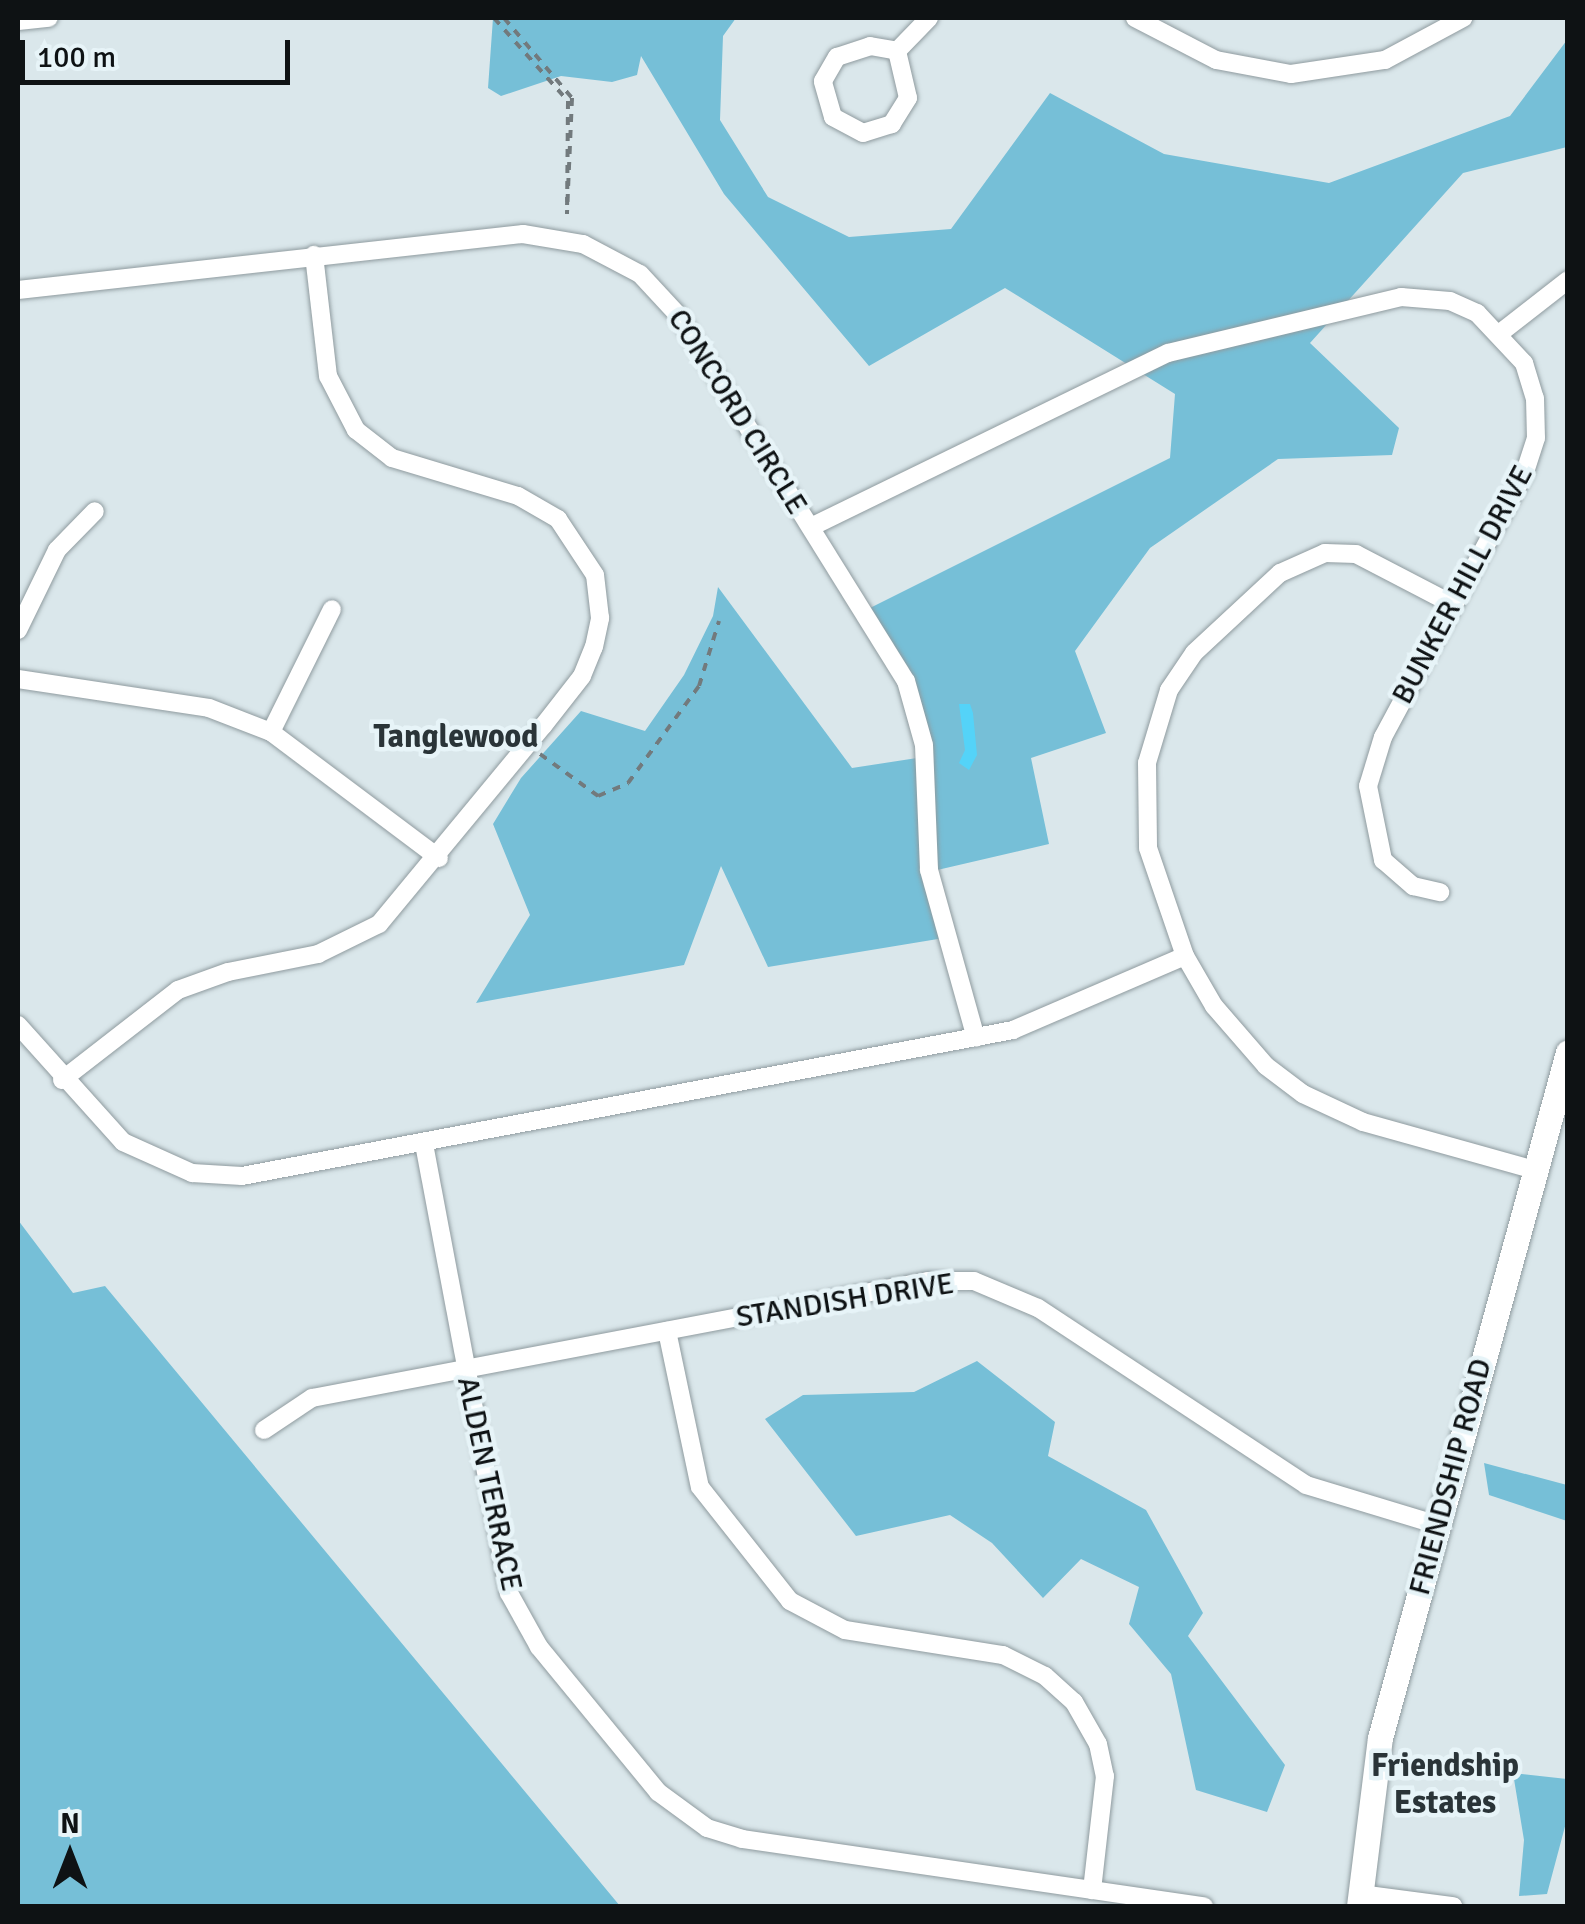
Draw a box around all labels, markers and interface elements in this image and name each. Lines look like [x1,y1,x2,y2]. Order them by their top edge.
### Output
scale bar [25,20,295,82]
text: 100 m [37,39,116,76]
street label: CONCORD CIRCLE [660,303,814,521]
street label: BUNKER HILL DRIVE [1385,460,1541,710]
district label: Tanglewood [373,718,539,756]
street label: STANDISH DRIVE [734,1266,956,1336]
street label: FRIENDSHIP ROAD [1402,1355,1500,1599]
street label: ALDEN TERRACE [449,1374,529,1594]
district label: Friendship Estates [1371,1748,1519,1823]
north arrow [20,1804,120,1904]
text: N [60,1807,80,1841]

